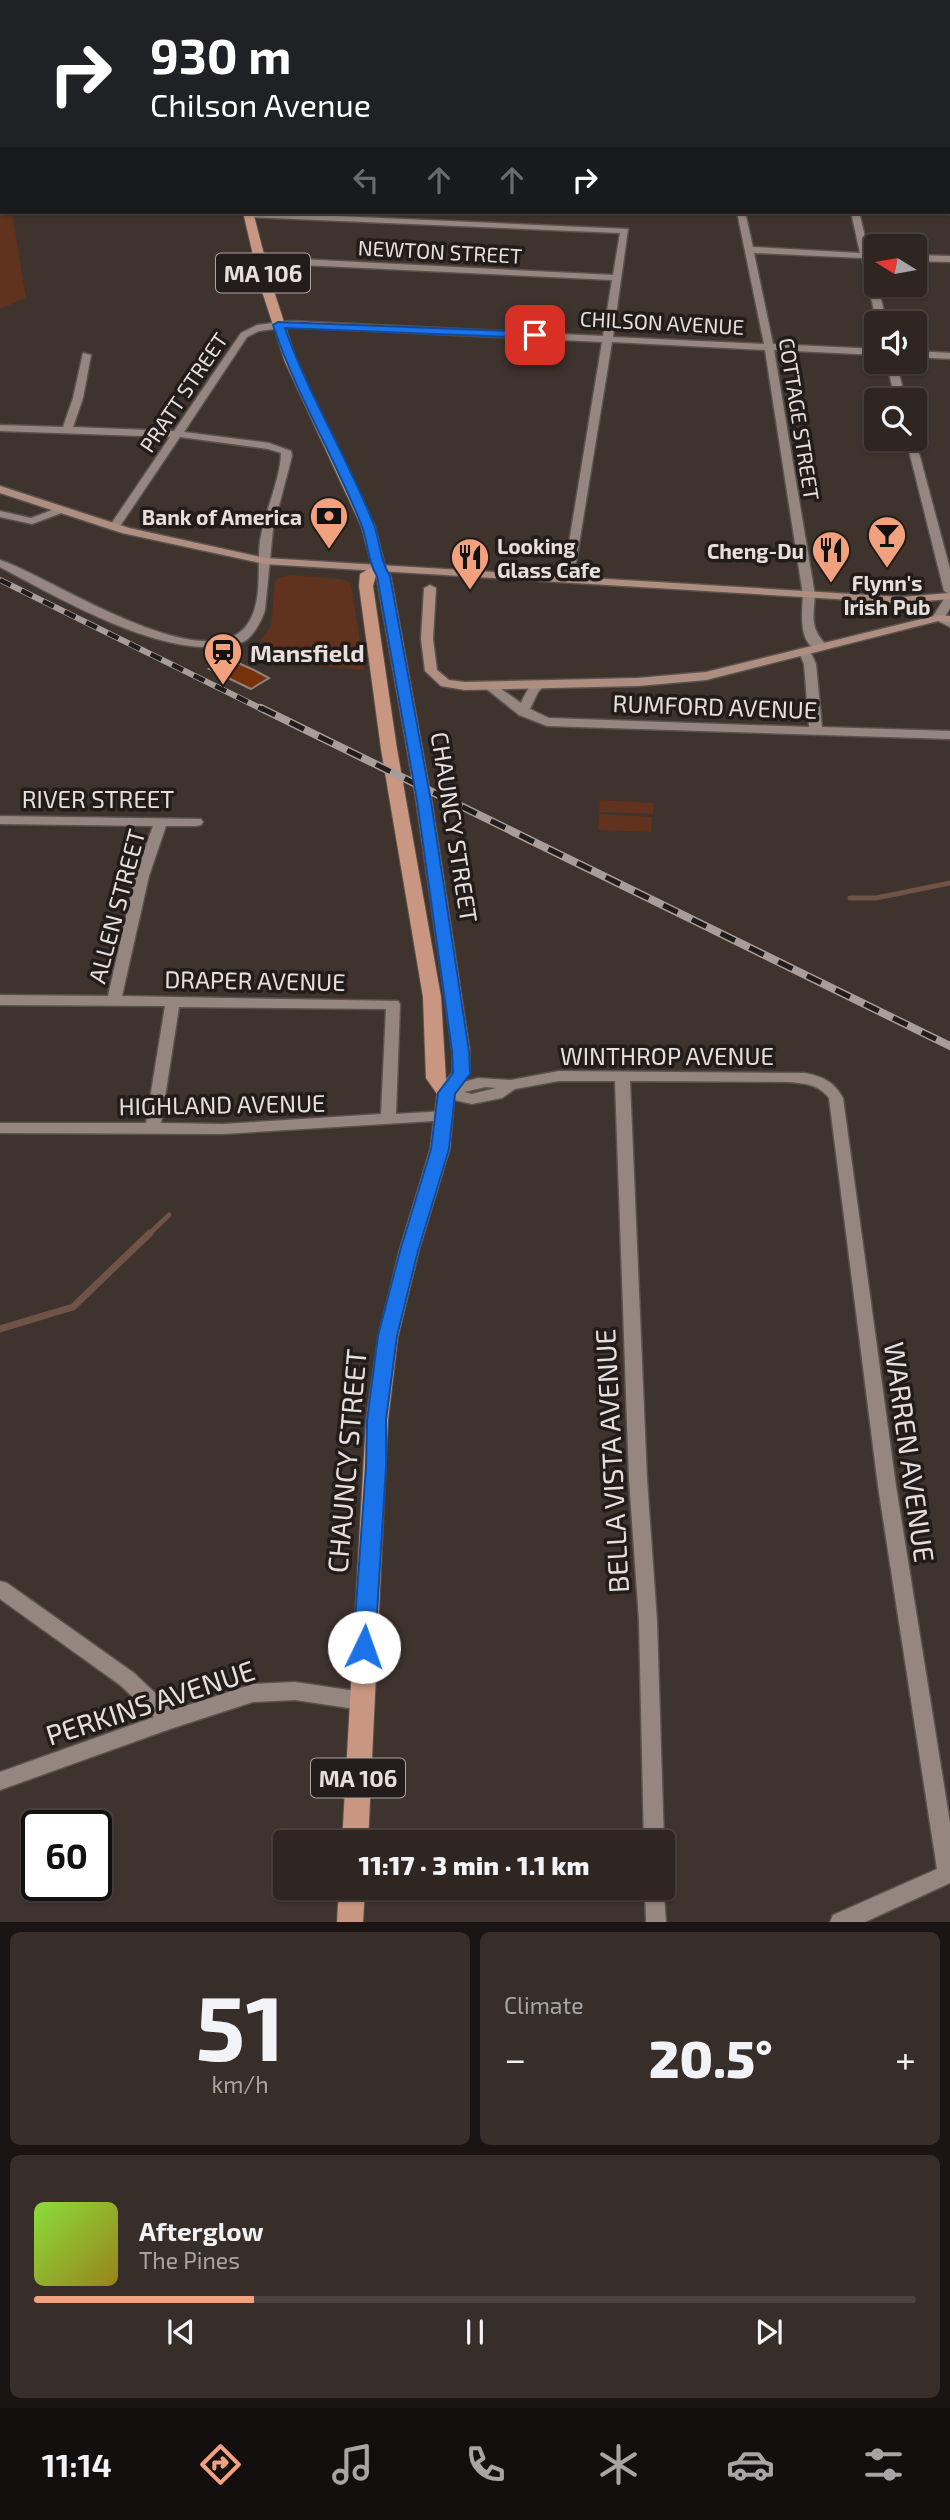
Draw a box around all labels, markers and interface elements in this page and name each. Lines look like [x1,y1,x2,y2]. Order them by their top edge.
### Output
text: 930 m [150,25,291,84]
icon: right [35,28,126,119]
text: Chilson Avenue [150,85,371,123]
icon: left [347,161,385,199]
icon: ahead [420,161,458,199]
icon: ahead [493,161,531,199]
icon: right [566,161,604,199]
street label: NEWTON STREET [357,234,523,268]
north arrow [864,234,928,298]
map controls [864,234,927,451]
road number: MA 106 [216,254,310,292]
pin [505,305,565,365]
street label: CHILSON AVENUE [579,305,745,339]
button: sound [864,311,927,374]
icon: arrive [516,316,554,354]
street label: PRATT STREET [134,328,232,456]
street label: COTTAGE STREET [775,336,825,502]
button: search [864,388,927,451]
bank icon: Bank of America [308,495,350,550]
place label: Bank of America [142,504,302,529]
bar icon: Flynn's Irish Pub [866,514,908,569]
restaurant icon: Cheng-Du [810,529,852,584]
place label: Looking Glass Cafe [497,533,601,582]
restaurant icon: Looking Glass Cafe [449,536,491,591]
place label: Cheng-Du [707,538,804,563]
place label: Flynn's Irish Pub [843,570,931,619]
station icon: Mansfield [202,631,244,686]
place label: Mansfield [250,638,365,667]
street label: RUMFORD AVENUE [612,688,818,724]
street label: CHAUNCY STREET [426,730,484,924]
street label: RIVER STREET [22,784,174,813]
street label: ALLEN STREET [81,826,151,986]
street label: DRAPER AVENUE [164,964,346,996]
street label: WINTHROP AVENUE [560,1041,774,1070]
street label: HIGHLAND AVENUE [118,1088,326,1120]
street label: BELLA VISTA AVENUE [587,1328,635,1594]
street label: WARREN AVENUE [878,1340,942,1564]
street label: CHAUNCY STREET [319,1348,373,1574]
position arrow [327,1610,401,1684]
street label: PERKINS AVENUE [41,1652,259,1752]
road number: MA 106 [311,1758,405,1798]
speed limit sign: 60 [21,1810,112,1901]
text: 11:17 · 3 min · 1.1 km [358,1849,590,1880]
text: 51 [195,1970,285,2079]
text: Climate [504,1991,584,2019]
text: 20.5° [649,2026,773,2088]
text: − [504,2035,526,2081]
text: + [895,2035,916,2081]
text: km/h [211,2070,269,2098]
text: Afterglow [139,2215,264,2246]
text: The Pines [139,2246,240,2274]
icon: previous [162,2313,200,2351]
icon: pause [456,2313,494,2351]
icon: next [750,2313,788,2351]
icon: directions [196,2440,245,2489]
icon: music [328,2440,377,2489]
icon: phone [461,2440,510,2489]
icon: climate [594,2440,643,2489]
icon: car [726,2440,775,2489]
icon: filters [859,2440,908,2489]
text: 11:14 [42,2445,112,2483]

